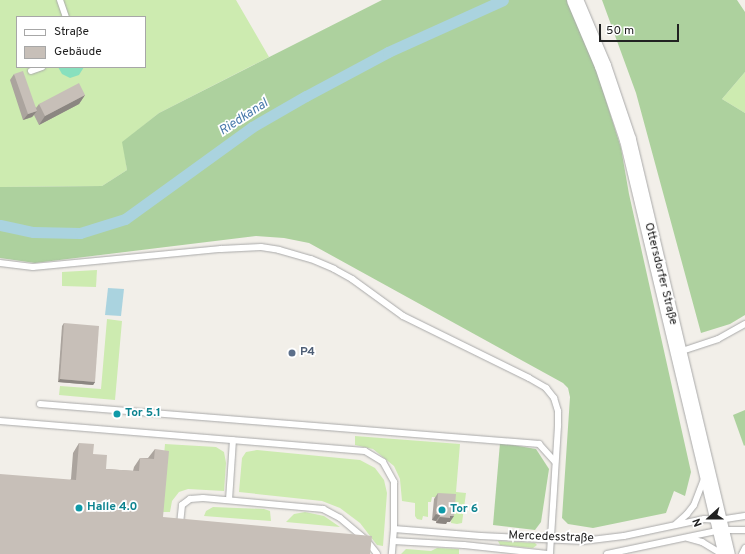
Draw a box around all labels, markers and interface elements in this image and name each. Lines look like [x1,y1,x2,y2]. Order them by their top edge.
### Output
legend [16,16,146,68]
scale bar [601,16,681,42]
text: 50 m [606,23,634,39]
text: Straße [54,24,89,40]
text: Gebäude [54,44,102,60]
water label: Riedkanal [217,96,271,140]
street label: Ottersdorfer Straße [640,221,680,327]
place label: P4 [300,346,315,360]
marker: P4 [287,348,297,358]
place label: Tor 5.1 [125,407,161,421]
marker: Tor 5.1 [112,409,122,419]
north arrow [689,498,729,538]
place label: Halle 4.0 [87,501,138,515]
marker: Halle 4.0 [74,503,84,513]
place label: Tor 6 [450,503,478,517]
marker: Tor 6 [437,505,447,515]
text: N [690,516,706,528]
street label: Mercedesstraße [508,529,594,547]

